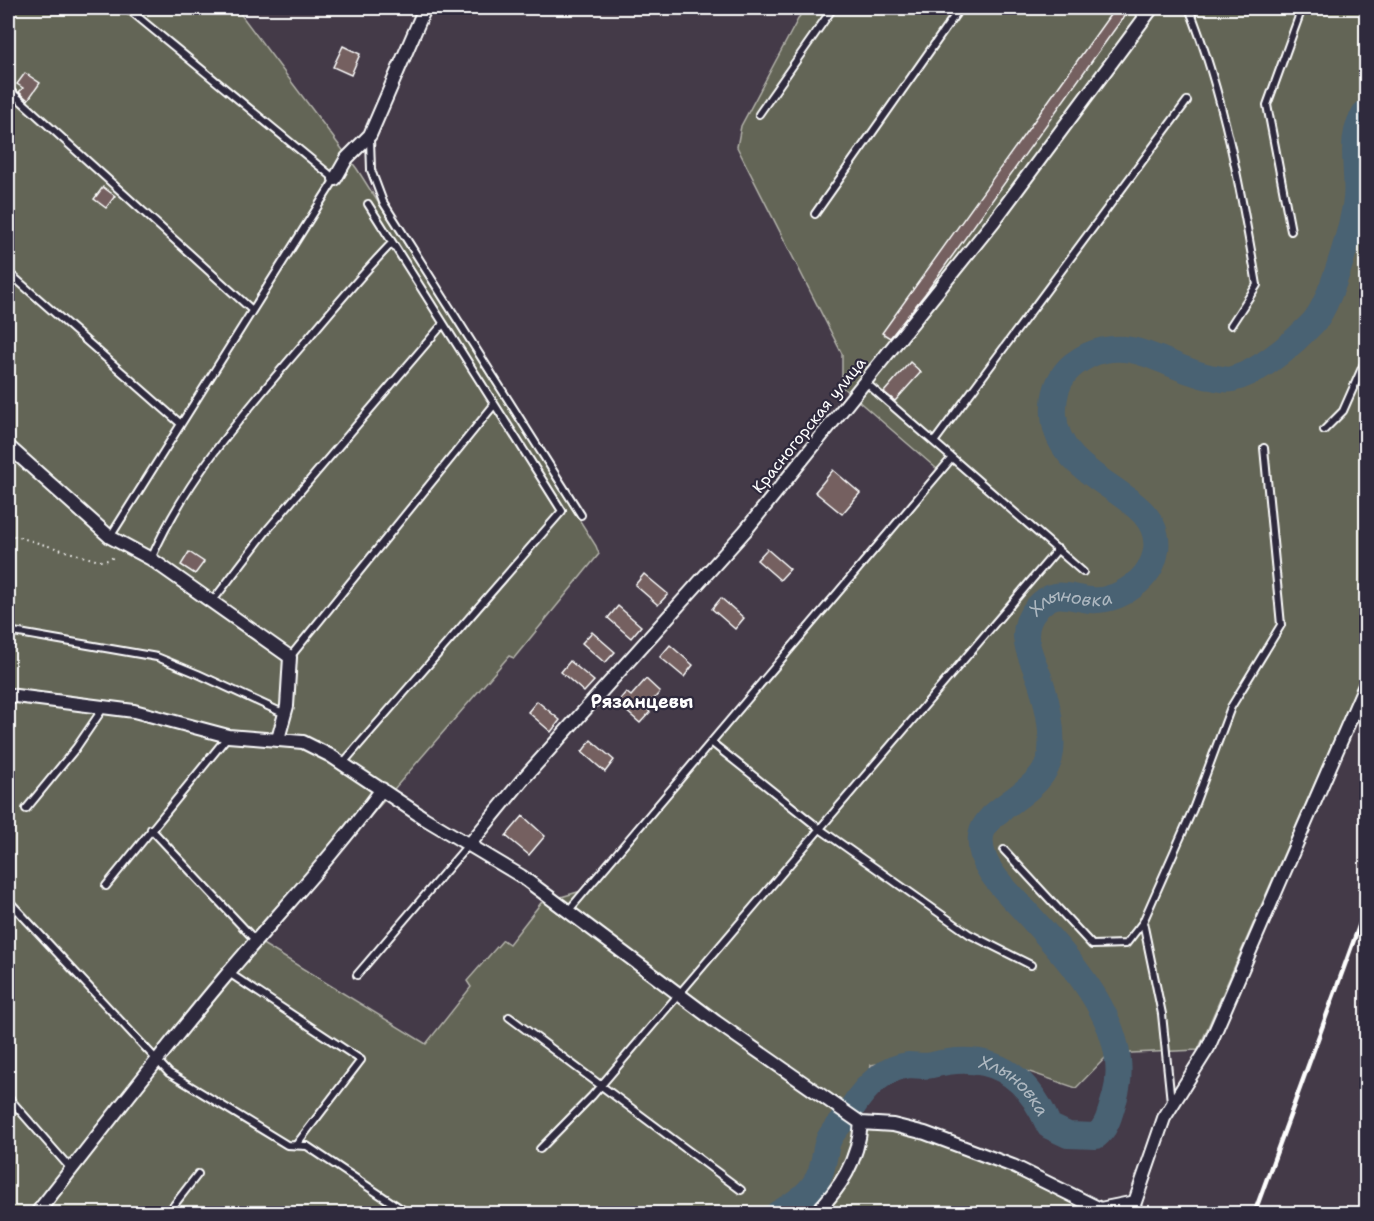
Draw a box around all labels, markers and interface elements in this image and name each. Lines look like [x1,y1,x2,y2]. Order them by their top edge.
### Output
street label: Красногорская улица [748,353,870,497]
water label: Хлыновка [1023,583,1115,622]
district label: Рязанцевы [591,690,693,714]
water label: Хлыновка [976,1050,1054,1121]

